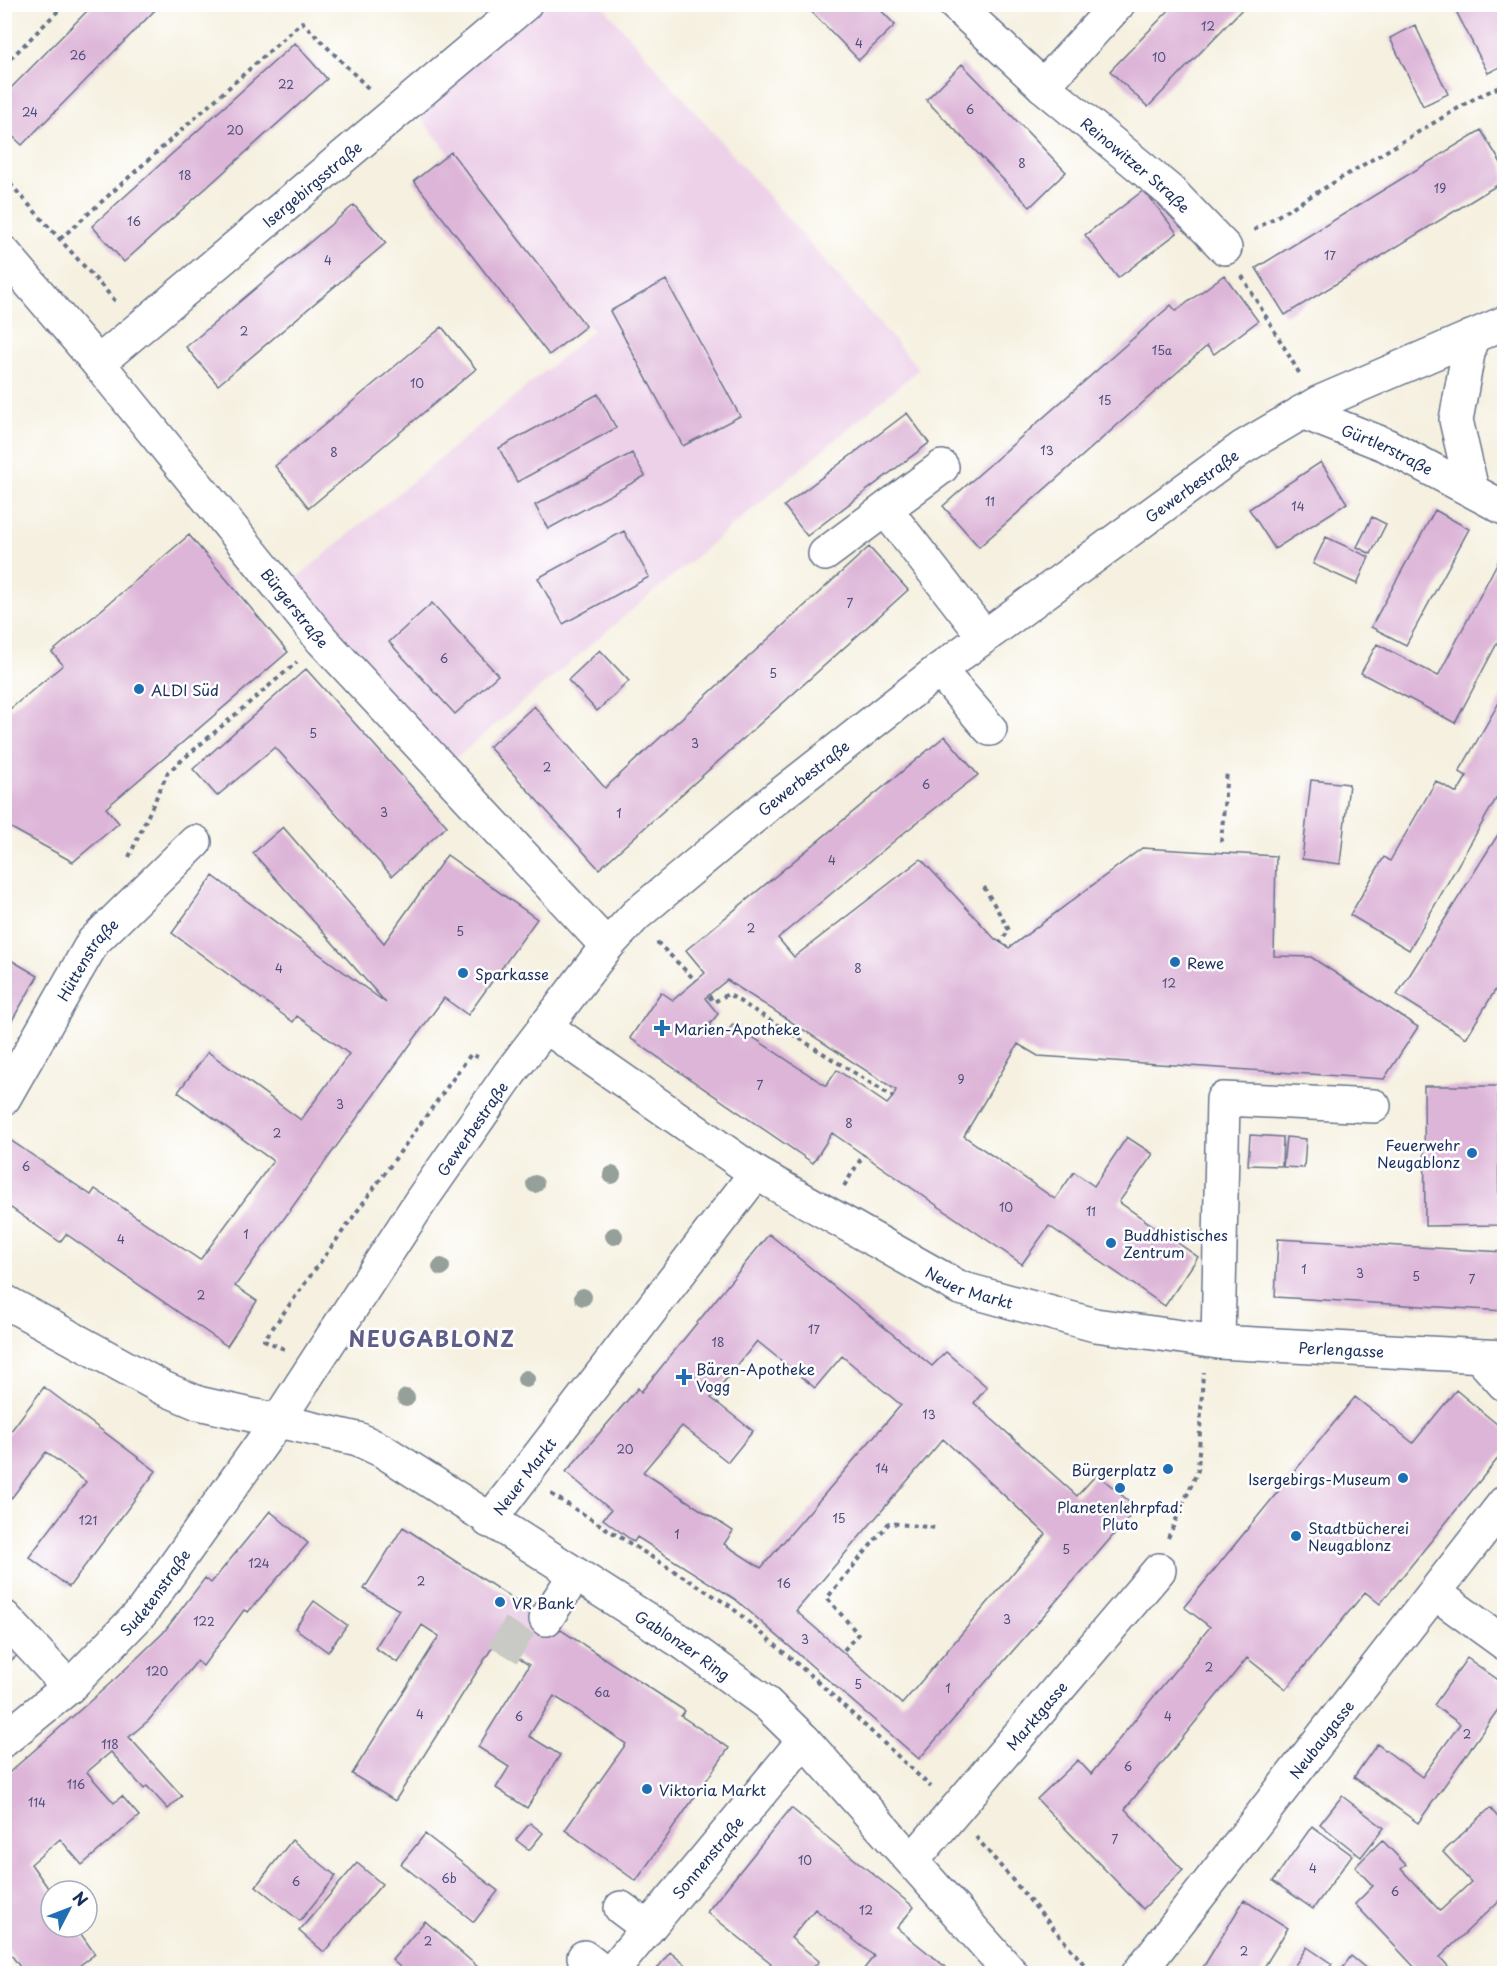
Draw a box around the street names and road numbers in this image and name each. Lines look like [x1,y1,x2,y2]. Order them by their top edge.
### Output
street label: Reinowitzer Straße [1076,111,1196,217]
street label: Isergebirgsstraße [257,135,366,232]
street label: Gürtlerstraße [1338,417,1437,480]
street label: Gewerbestraße [1140,443,1243,527]
street label: Bürgerstraße [256,563,335,653]
street label: Gewerbestraße [752,734,854,821]
street label: Hüttenstraße [50,912,123,1005]
street label: Gewerbestraße [430,1076,513,1180]
street label: Neuer Markt [922,1260,1016,1314]
street label: Perlengasse [1298,1335,1385,1362]
street label: Neuer Markt [486,1432,561,1519]
street label: Sudetenstraße [114,1544,195,1640]
street label: Gablonzer Ring [631,1604,735,1685]
street label: Marktgasse [1000,1675,1072,1755]
street label: Neubaugasse [1283,1694,1359,1783]
street label: Sonnenstraße [666,1811,748,1903]

